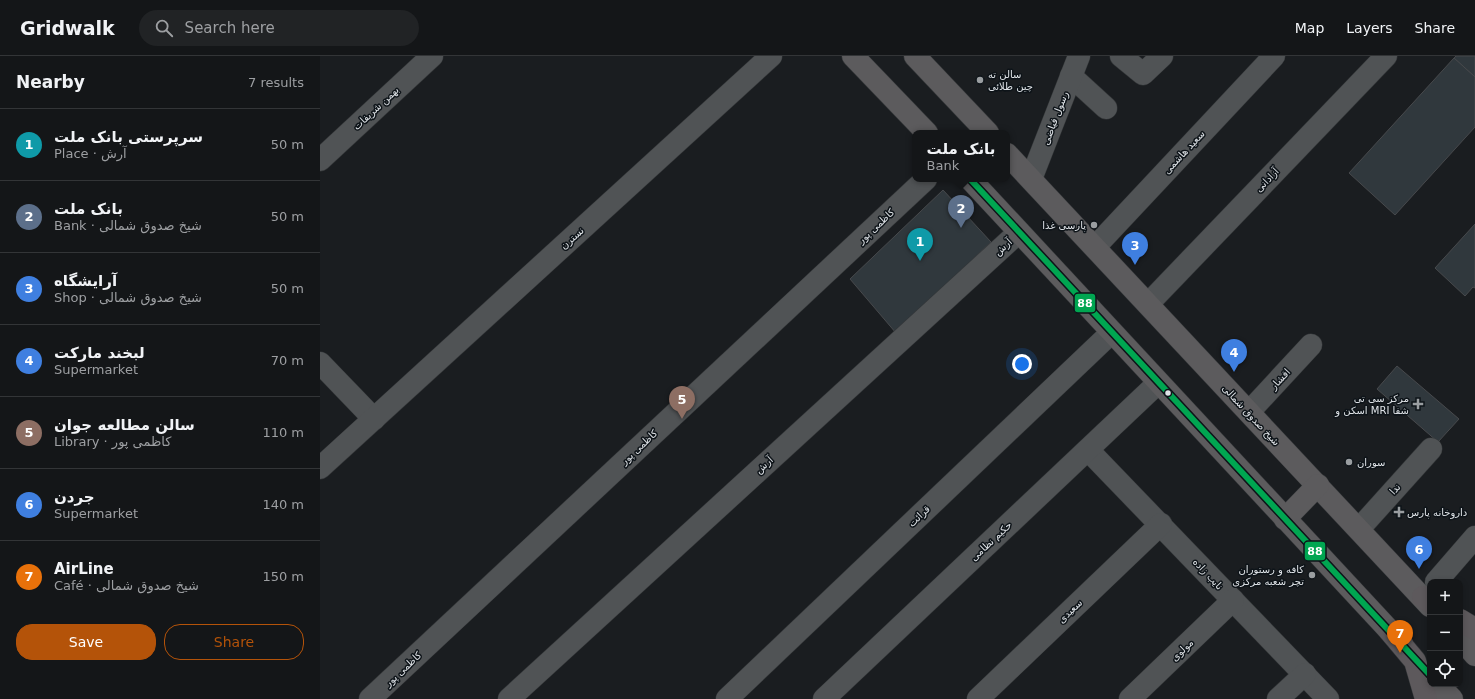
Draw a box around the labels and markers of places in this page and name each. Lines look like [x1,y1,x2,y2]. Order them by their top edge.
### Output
place label: سالن ته چین طلائی [988,69,1033,92]
marker: سالن ته چین طلائی [975,75,985,85]
pin: 2 [948,195,974,228]
place label: پارسی غذا [1042,220,1086,232]
marker: پارسی غذا [1089,220,1099,230]
pin: 1 [907,228,933,261]
pin: 3 [1122,232,1148,265]
pin: 4 [1221,339,1247,372]
pin: 5 [669,386,695,419]
unlabelled marker [1163,388,1173,398]
place label: مرکز سی تی اسکن و MRI شفا [1334,393,1409,417]
marker: مرکز سی تی اسکن و MRI شفا [1412,398,1424,410]
marker: سوران [1344,457,1354,467]
place label: سوران [1357,457,1386,468]
marker: داروخانه پارس [1394,507,1404,517]
place label: داروخانه پارس [1407,507,1467,519]
pin: 6 [1406,536,1432,569]
place label: کافه و رستوران تچر شعبه مرکزی [1232,564,1304,587]
marker: کافه و رستوران تچر شعبه مرکزی [1307,570,1317,580]
pin: 7 [1387,620,1413,653]

